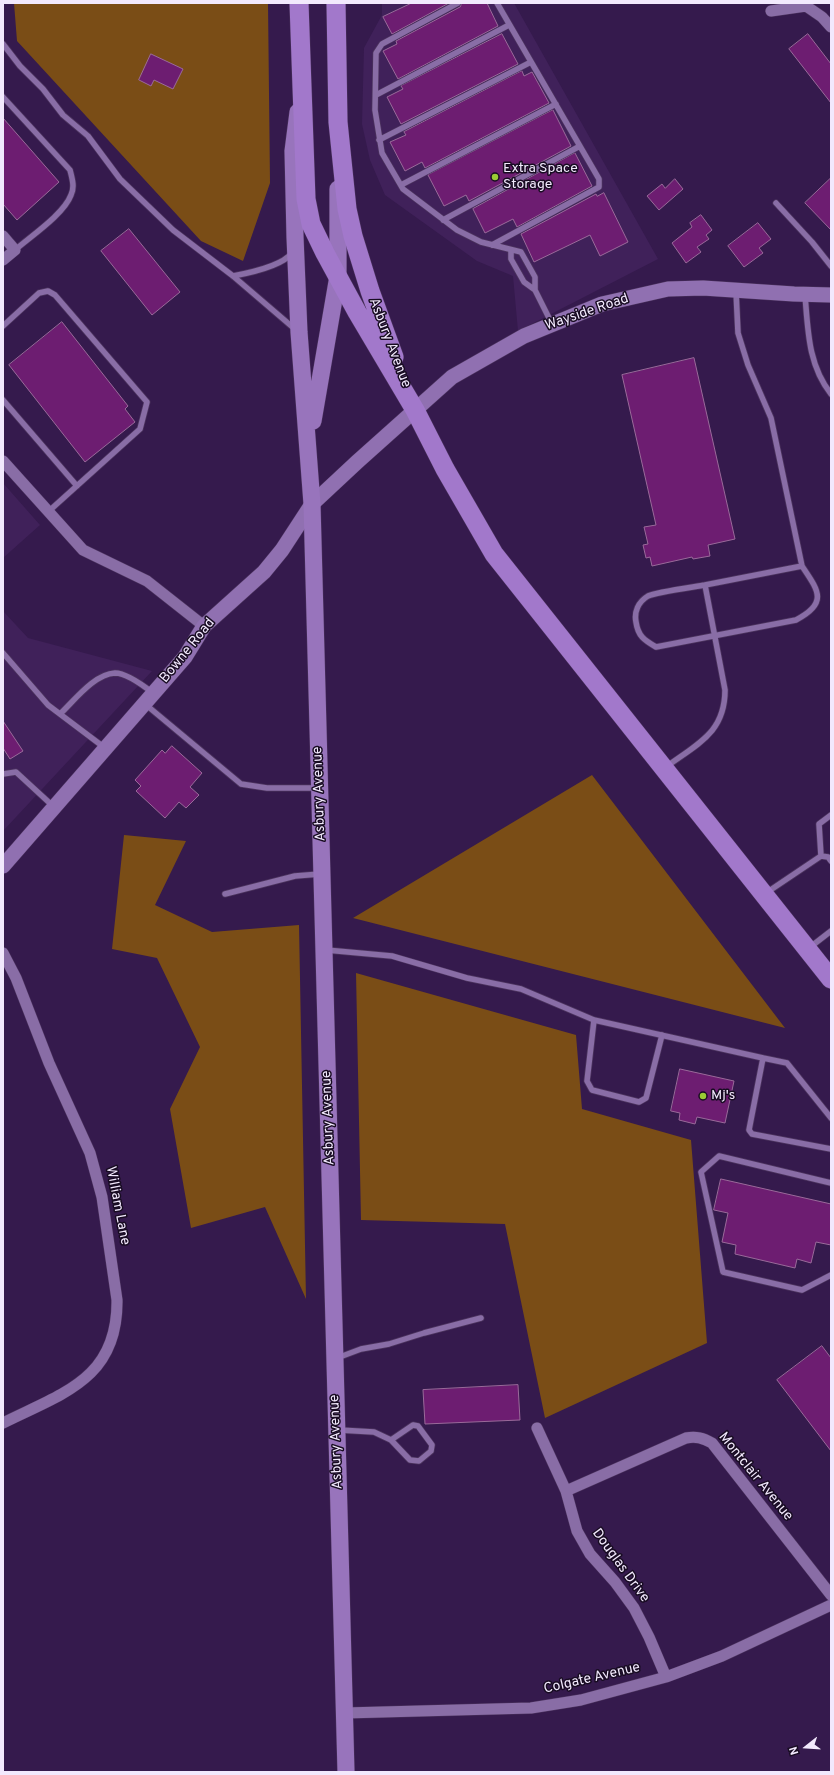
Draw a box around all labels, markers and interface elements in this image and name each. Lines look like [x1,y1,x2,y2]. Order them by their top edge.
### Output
place label: Extra Space Storage [503,161,578,194]
marker: Extra Space Storage [490,172,500,182]
street label: Wayside Road [543,291,631,335]
street label: Asbury Avenue [364,296,414,390]
street label: Bowne Road [157,615,219,687]
street label: Asbury Avenue [310,746,330,842]
street label: Asbury Avenue [319,1070,339,1166]
place label: Mj's [711,1088,735,1104]
marker: Mj's [698,1091,708,1101]
street label: William Lane [101,1165,133,1247]
street label: Asbury Avenue [327,1394,347,1490]
street label: Montclair Avenue [714,1429,796,1525]
street label: Douglas Drive [588,1526,652,1606]
street label: Colgate Avenue [542,1660,642,1698]
north arrow [786,1727,826,1767]
text: N [787,1745,802,1756]

